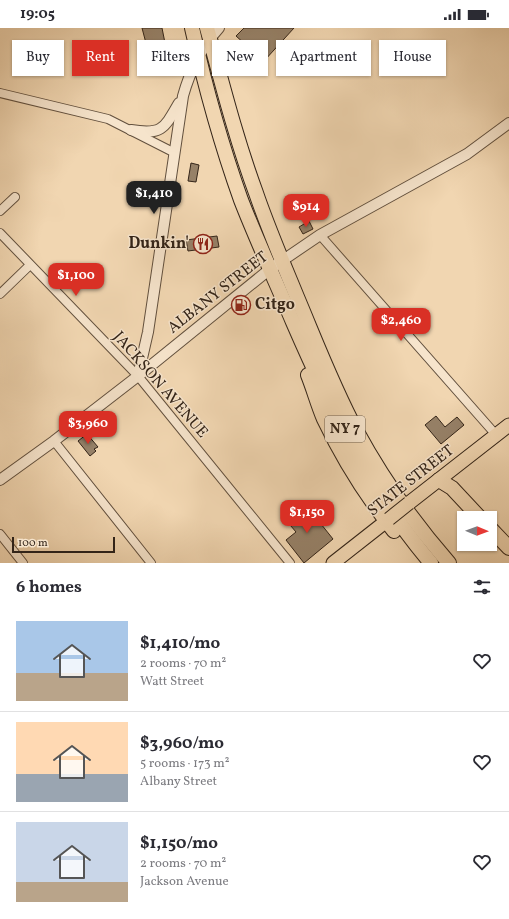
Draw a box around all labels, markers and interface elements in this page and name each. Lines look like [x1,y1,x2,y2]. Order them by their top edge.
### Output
text: 19:05 [20,4,55,25]
chip: Buy [12,40,64,76]
chip: Rent [72,40,129,76]
chip: Filters [137,40,204,76]
chip: New [212,40,268,76]
chip: Apartment [276,40,371,76]
chip: House [379,40,446,76]
pin: $1,410 [121,181,187,215]
text: $1,410 [135,185,173,203]
pin: $914 [282,194,330,228]
text: $914 [292,198,320,216]
place label: Dunkin' [128,233,189,255]
restaurant icon: Dunkin' [192,233,214,255]
street label: ALBANY STREET [163,247,273,339]
pin: $1,100 [43,263,109,297]
text: $1,100 [57,267,95,285]
fuel station icon: Citgo [230,294,252,316]
place label: Citgo [255,294,295,316]
pin: $2,460 [368,308,434,342]
text: $2,460 [381,312,421,330]
street label: JACKSON AVENUE [107,327,213,443]
pin: $3,960 [55,411,121,445]
text: $3,960 [68,415,108,433]
road number: NY 7 [325,416,365,442]
street label: STATE STREET [363,440,459,522]
pin: $1,150 [274,500,340,534]
text: $1,150 [289,504,325,522]
north arrow [457,511,497,551]
map controls [457,511,497,551]
scale bar [12,535,115,554]
text: 100 m [18,536,48,551]
text: 6 homes [16,576,82,599]
icon: filters [471,576,493,598]
text: $1,410/mo [140,632,220,655]
icon: home [48,637,96,685]
icon: heart [471,650,493,672]
text: 2 rooms · 70 m² [140,655,226,673]
text: Watt Street [140,673,204,691]
text: $3,960/mo [140,732,224,755]
icon: home [48,738,96,786]
icon: heart [471,751,493,773]
text: 5 rooms · 173 m² [140,755,230,773]
text: Albany Street [140,773,217,791]
text: $1,150/mo [140,832,218,855]
icon: home [48,838,96,886]
icon: heart [471,851,493,873]
text: 2 rooms · 70 m² [140,855,226,873]
text: Jackson Avenue [140,873,229,891]

